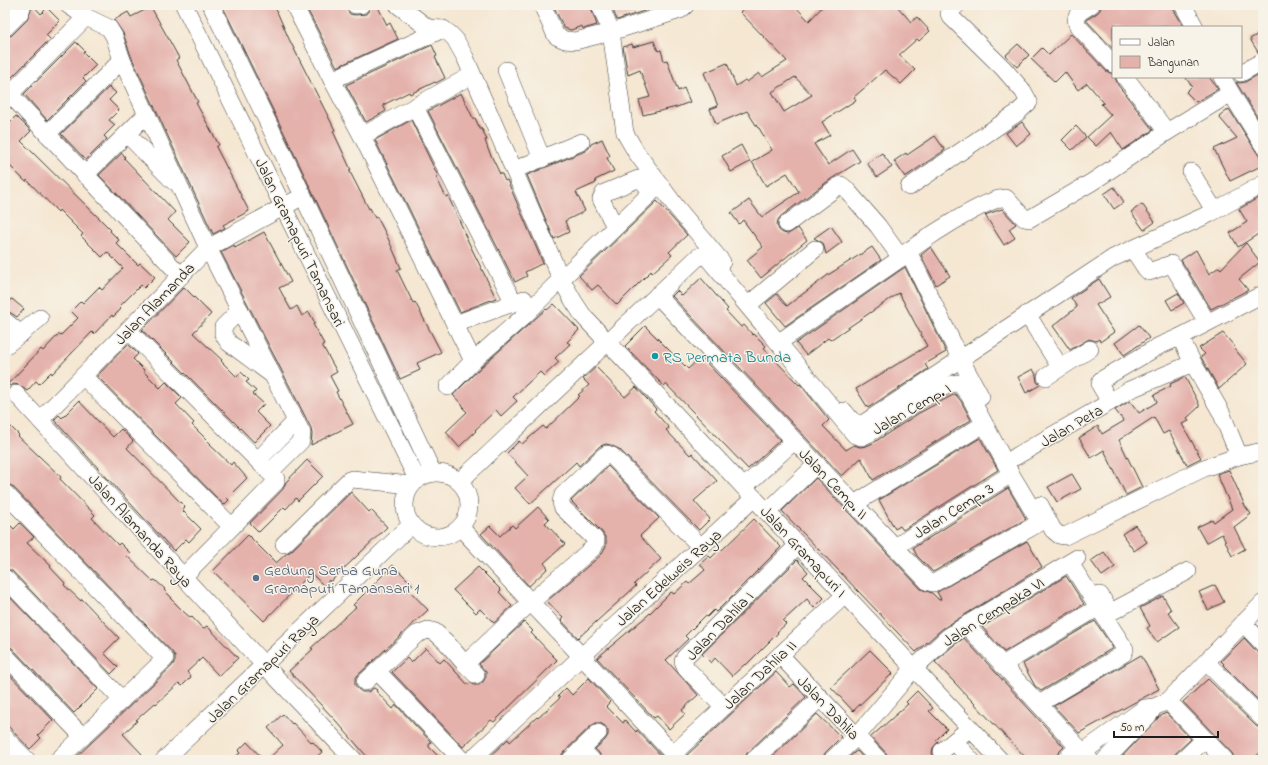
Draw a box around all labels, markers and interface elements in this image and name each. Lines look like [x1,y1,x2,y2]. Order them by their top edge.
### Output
legend [1112,26,1242,78]
text: Jalan [1148,34,1175,52]
text: Bangunan [1147,54,1199,73]
street label: Jalan Gramapuri Tamansari [248,154,351,332]
street label: Jalan Alamanda [109,257,201,351]
place label: RS Permata Bunda [663,346,791,370]
marker: RS Permata Bunda [650,351,660,361]
street label: Jalan Cemp. I [868,377,956,442]
street label: Jalan Peta [1036,399,1108,454]
street label: Jalan Cemp. II [792,443,873,526]
street label: Jalan Alamanda Raya [82,469,197,594]
street label: Jalan Cemp. 3 [909,478,999,546]
street label: Jalan Gramapuri I [754,501,851,604]
street label: Jalan Edelweis Raya [611,524,728,633]
place label: Gedung Serba Guna Gramaputi Tamansari 1 [264,559,419,601]
street label: Jalan Cempaka VI [938,572,1050,654]
marker: Gedung Serba Guna Gramaputi Tamansari 1 [251,573,261,583]
street label: Jalan Dahlia I [681,586,760,667]
street label: Jalan Gramapuri Raya [201,609,325,730]
street label: Jalan Dahlia II [718,635,803,716]
street label: Jalan Dahlia [790,671,865,746]
scale bar [1114,713,1218,739]
text: 50 m [1120,719,1144,737]

